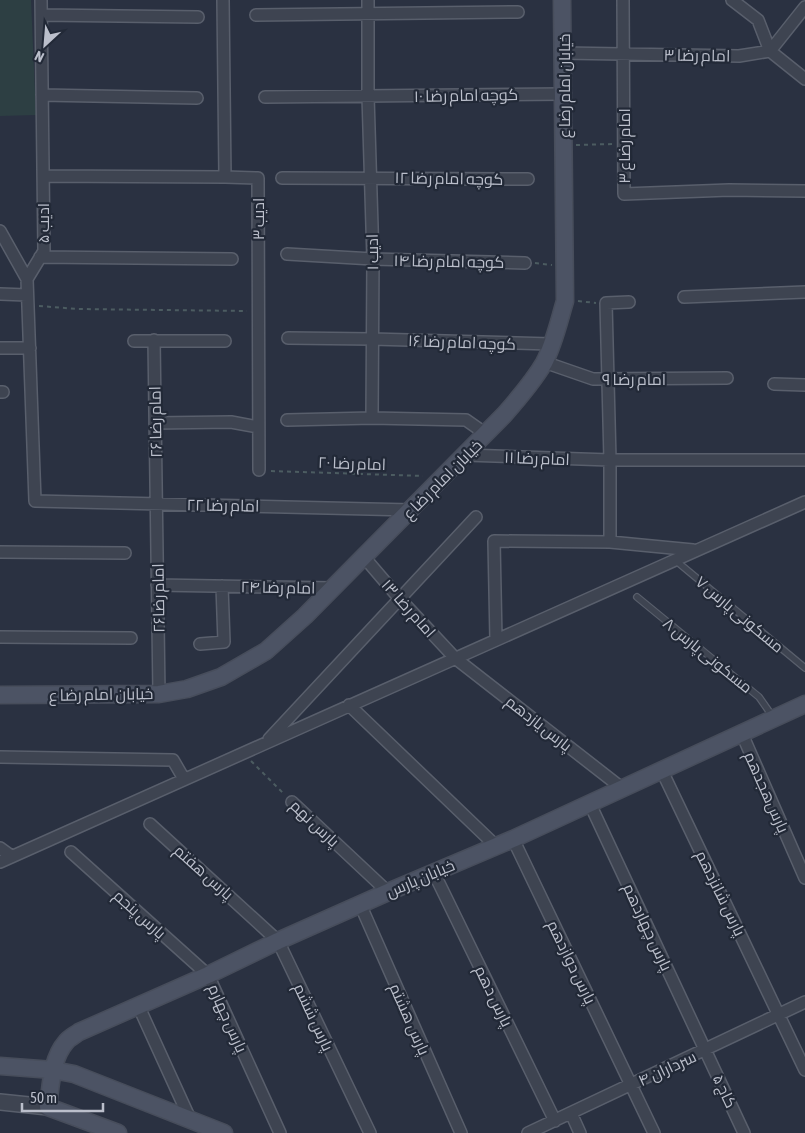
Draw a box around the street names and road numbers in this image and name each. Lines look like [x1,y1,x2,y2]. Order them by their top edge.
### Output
street label: خیابان امام رضا ع [555,34,576,138]
street label: امام رضا ۳ [664,45,730,68]
street label: کوچه امام رضا ۱۰ [414,85,518,108]
street label: امام رضا‌ع ۳ [615,108,636,184]
street label: کوچه امام رضا ۱۲ [394,168,504,191]
street label: ادیب ۳ [249,198,268,240]
street label: ادیب ۵ [34,203,53,243]
street label: ادیب ۱ [363,234,382,270]
street label: کوچه امام رضا ۱۴ [393,251,505,274]
street label: کوچه امام رضا ۱۶ [408,331,516,356]
street label: امام رضا ۹ [602,370,666,391]
street label: امام رضا ۲۶ [145,386,168,458]
street label: خیابان امام رضا ع [399,436,488,525]
street label: امام رضا ۱۱ [504,448,570,471]
street label: امام رضا ۲۰ [318,453,386,476]
street label: امام رضا ۲۲ [186,495,259,518]
street label: امام رضا۲۶ [148,563,171,633]
street label: مسکونی ‌پارس ۷ [690,572,788,658]
street label: امام رضا ۱۳ [376,575,440,643]
street label: امام رضا ۲۴ [240,577,316,600]
street label: مسکونی پارس ۸ [658,614,756,699]
street label: خیابان امام رضا ع [48,684,154,707]
street label: پارس‌‌ یازدهم [500,692,576,757]
street label: پارس‌‌هجدهم [738,749,793,837]
street label: پارس‌‌ نهم [285,796,344,853]
street label: پارس‌‌ هفتم [169,841,238,906]
street label: پارس‌‌ شانزدهم [690,847,750,941]
street label: خیابان پارس [383,856,458,903]
street label: پارس‌‌ چهاردهم [617,881,676,975]
street label: پارس‌‌ پنجم [108,886,170,945]
street label: پارس‌‌ دوازدهم [541,917,600,1009]
street label: پارس‌‌ دهم [469,962,517,1031]
street label: پارس‌‌ ششم [288,980,338,1055]
street label: پارس‌‌ هشتم [383,980,434,1059]
street label: پارس‌‌ چهارم [202,981,251,1057]
street label: سرداران ۴ [635,1047,700,1091]
street label: کاج ۵ [707,1071,741,1112]

